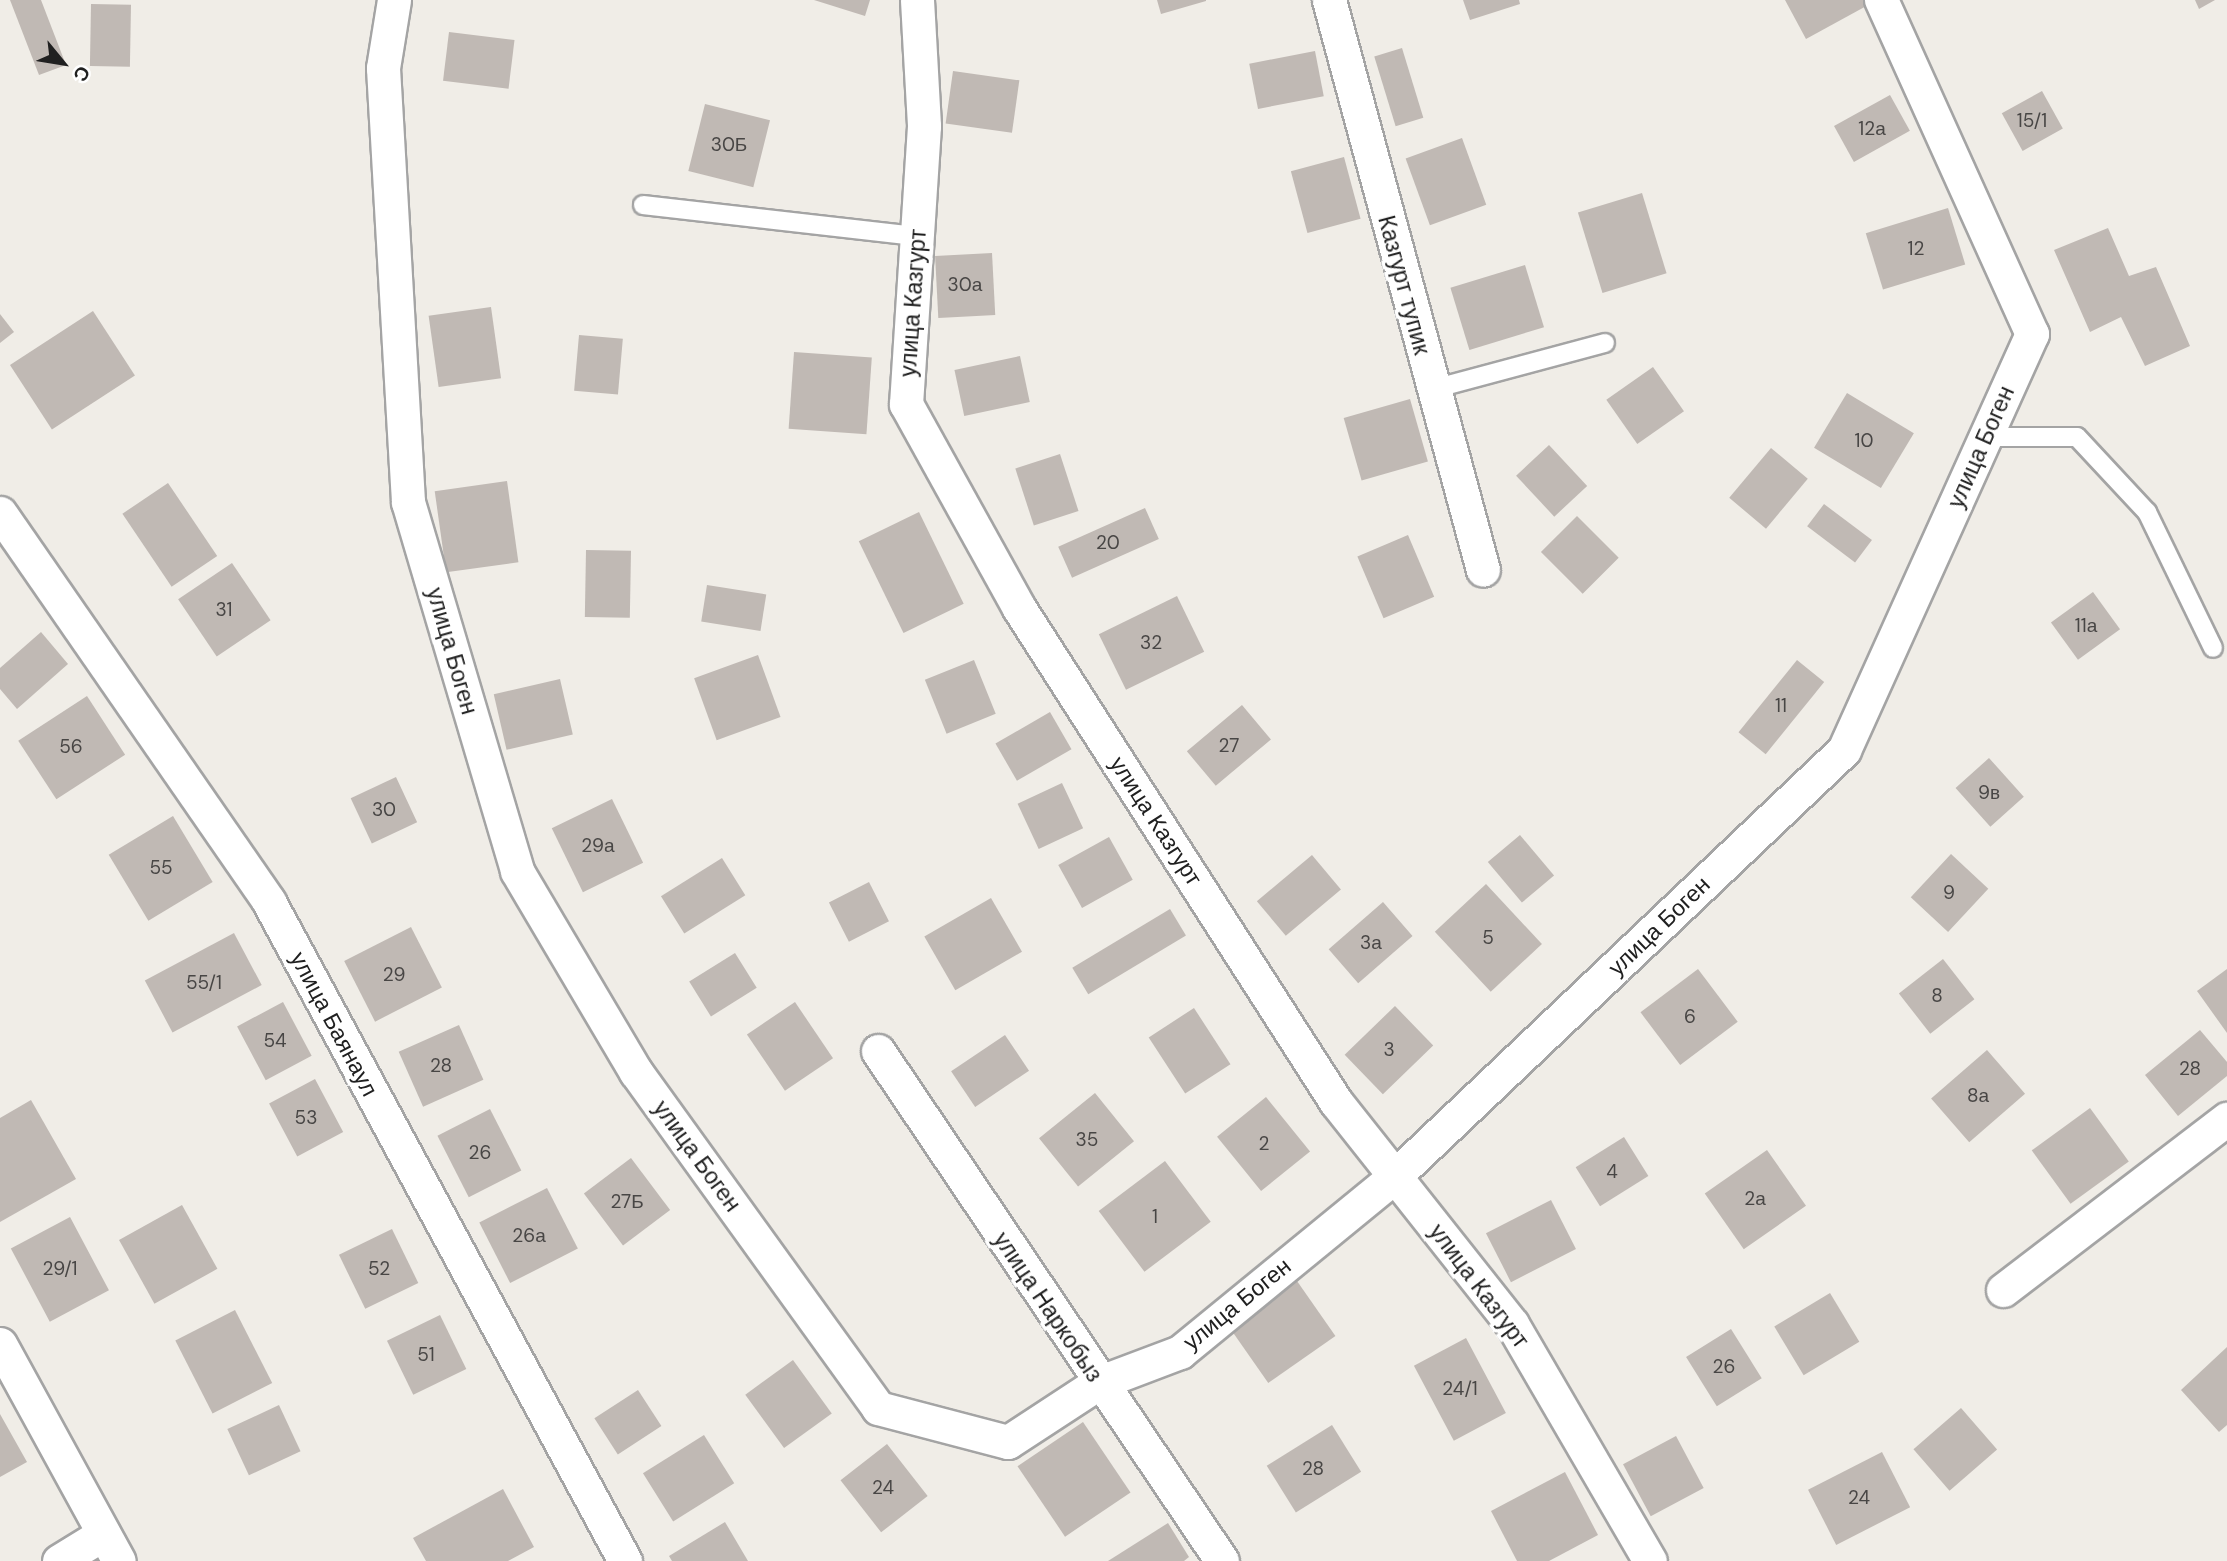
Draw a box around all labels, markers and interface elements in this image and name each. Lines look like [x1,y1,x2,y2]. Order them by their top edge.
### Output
north arrow [28,28,98,98]
text: С [67,62,96,86]
house number: 15/1 [2017,110,2047,132]
house number: 12а [1858,118,1886,140]
house number: 30Б [711,134,747,156]
street label: Казгурт тупик [1372,213,1436,357]
street label: улица Казгурт [894,228,932,378]
house number: 12 [1908,238,1924,260]
house number: 30а [948,274,982,296]
street label: улица Боген [1942,382,2020,512]
house number: 10 [1855,430,1873,452]
house number: 20 [1096,532,1120,554]
street label: улица Боген [421,584,483,718]
house number: 31 [216,599,232,621]
house number: 11а [2075,615,2097,637]
house number: 32 [1140,632,1162,654]
house number: 11 [1775,695,1787,717]
house number: 27 [1219,735,1239,757]
house number: 56 [59,736,83,758]
street label: улица Казгурт [1104,751,1208,891]
house number: 9в [1978,782,2000,804]
house number: 30 [372,799,396,821]
house number: 29а [581,835,615,857]
house number: 55 [149,857,173,879]
street label: улица Боген [1602,871,1716,981]
house number: 9 [1943,882,1955,904]
house number: 5 [1482,927,1494,949]
house number: 3а [1360,932,1382,954]
street label: улица Баянаул [284,947,384,1101]
house number: 29 [383,964,405,986]
house number: 55/1 [186,972,222,994]
house number: 8 [1931,985,1943,1007]
house number: 6 [1684,1006,1696,1028]
house number: 54 [263,1030,287,1052]
house number: 3 [1383,1039,1395,1061]
house number: 28 [430,1055,452,1077]
house number: 28 [2179,1058,2201,1080]
house number: 8а [1967,1085,1989,1107]
street label: улица Боген [647,1095,747,1217]
house number: 53 [295,1107,317,1129]
house number: 35 [1076,1129,1098,1151]
house number: 2 [1259,1133,1269,1155]
house number: 26 [469,1142,491,1164]
house number: 4 [1606,1161,1618,1183]
house number: 2а [1744,1188,1766,1210]
house number: 27Б [610,1191,644,1213]
house number: 1 [1152,1206,1158,1228]
street label: улица Казгурт [1423,1218,1535,1354]
house number: 26а [512,1225,546,1247]
street label: улица Наркобыз [988,1227,1108,1387]
street label: улица Боген [1178,1252,1296,1356]
house number: 29/1 [42,1258,78,1280]
house number: 52 [368,1258,390,1280]
house number: 51 [417,1344,435,1366]
house number: 26 [1713,1356,1735,1378]
house number: 24/1 [1442,1378,1478,1400]
house number: 28 [1302,1458,1324,1480]
house number: 24 [872,1477,894,1499]
house number: 24 [1848,1487,1870,1509]

